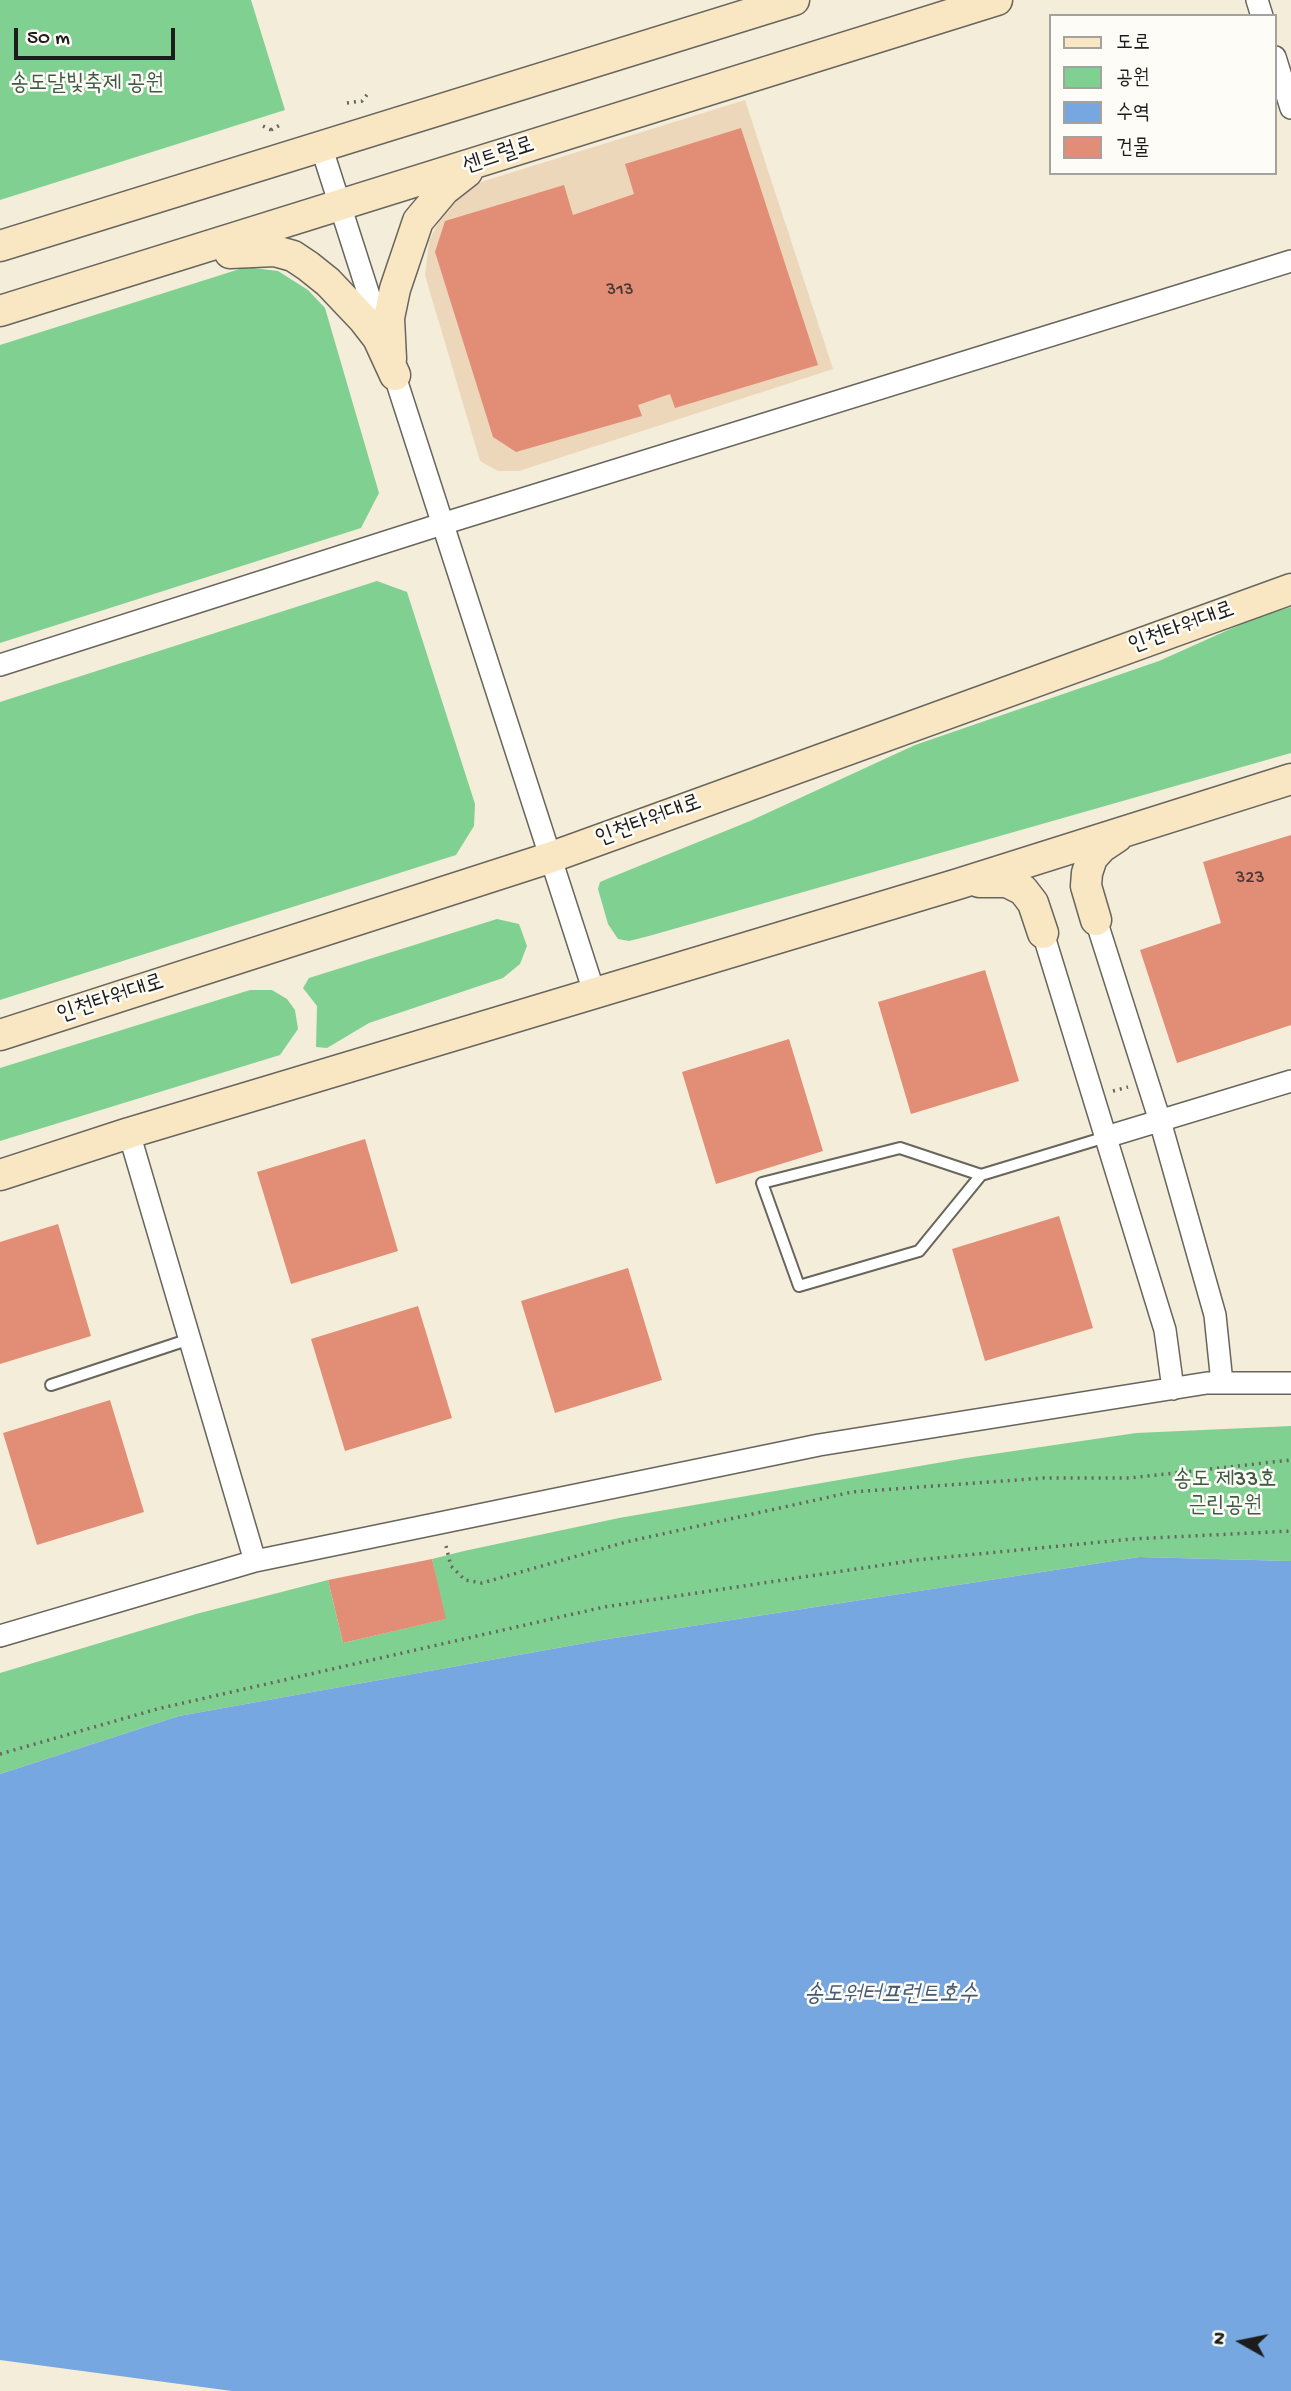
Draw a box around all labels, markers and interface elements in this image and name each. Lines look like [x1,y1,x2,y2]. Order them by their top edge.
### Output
scale bar [18,14,178,58]
legend [1050,14,1277,175]
text: 50 m [27,27,70,52]
text: 도로 [1116,32,1150,57]
text: 공원 [1116,67,1150,92]
park label: 송도달빛축제 공원 [10,71,164,99]
text: 수역 [1116,102,1150,127]
street label: 센트럴로 [460,132,538,182]
text: 건물 [1116,137,1150,162]
house number: 313 [606,280,634,302]
street label: 인천타워대로 [1125,597,1239,661]
street label: 인천타워대로 [592,790,706,854]
house number: 323 [1235,868,1265,890]
street label: 인천타워대로 [54,970,168,1030]
park label: 송도 제33호 근린공원 [1173,1467,1277,1521]
water label: 송도워터프런트호수 [804,1982,978,2010]
north arrow [1207,2307,1277,2377]
text: N [1208,2331,1233,2347]

